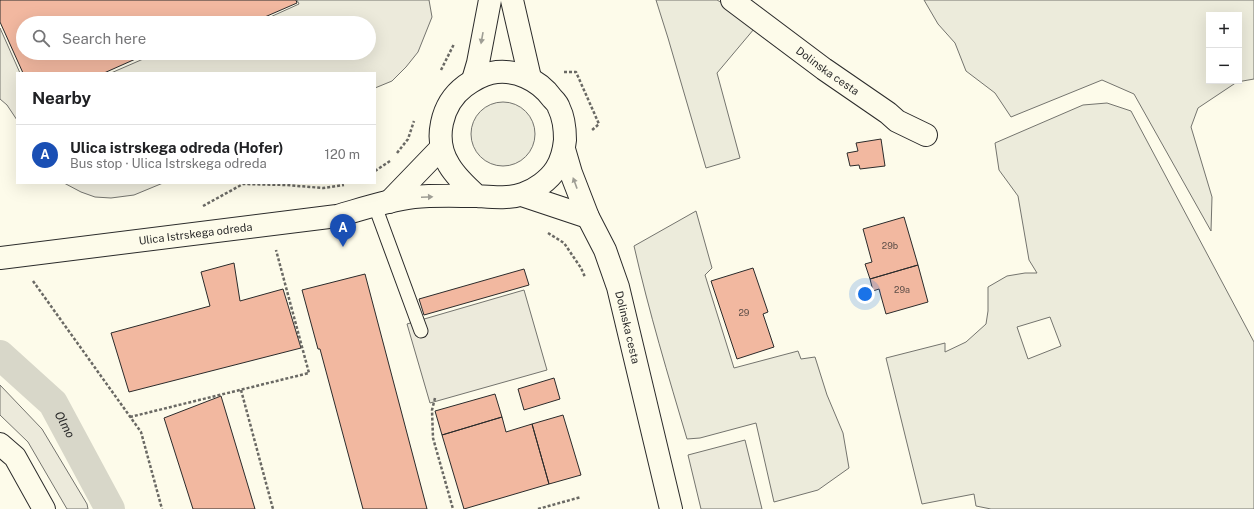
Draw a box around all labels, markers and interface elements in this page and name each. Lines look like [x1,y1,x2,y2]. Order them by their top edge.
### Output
map controls [1206,12,1242,84]
button: + [1206,12,1242,48]
search box [16,16,376,60]
icon: search [30,27,52,49]
text: Search here [62,30,146,47]
one-way arrow [479,32,485,44]
street label: Dolinska cesta [794,44,861,97]
button: − [1206,48,1242,84]
text: Nearby [32,88,91,108]
text: Ulica istrskega odreda (Hofer) [70,139,284,156]
text: A [40,147,50,162]
text: 120 m [325,147,360,162]
text: Bus stop · Ulica Istrskega odreda [70,156,267,171]
one-way arrow [572,177,578,189]
one-way arrow [421,193,433,200]
pin: A [330,214,356,247]
street label: Ulica Istrskega odreda [138,221,253,247]
house number: 29b [882,240,898,251]
your location [855,284,875,304]
house number: 29a [894,284,910,295]
street label: Dolinska cesta [613,290,642,365]
house number: 29 [739,307,750,318]
water label: Olmo [52,409,78,441]

